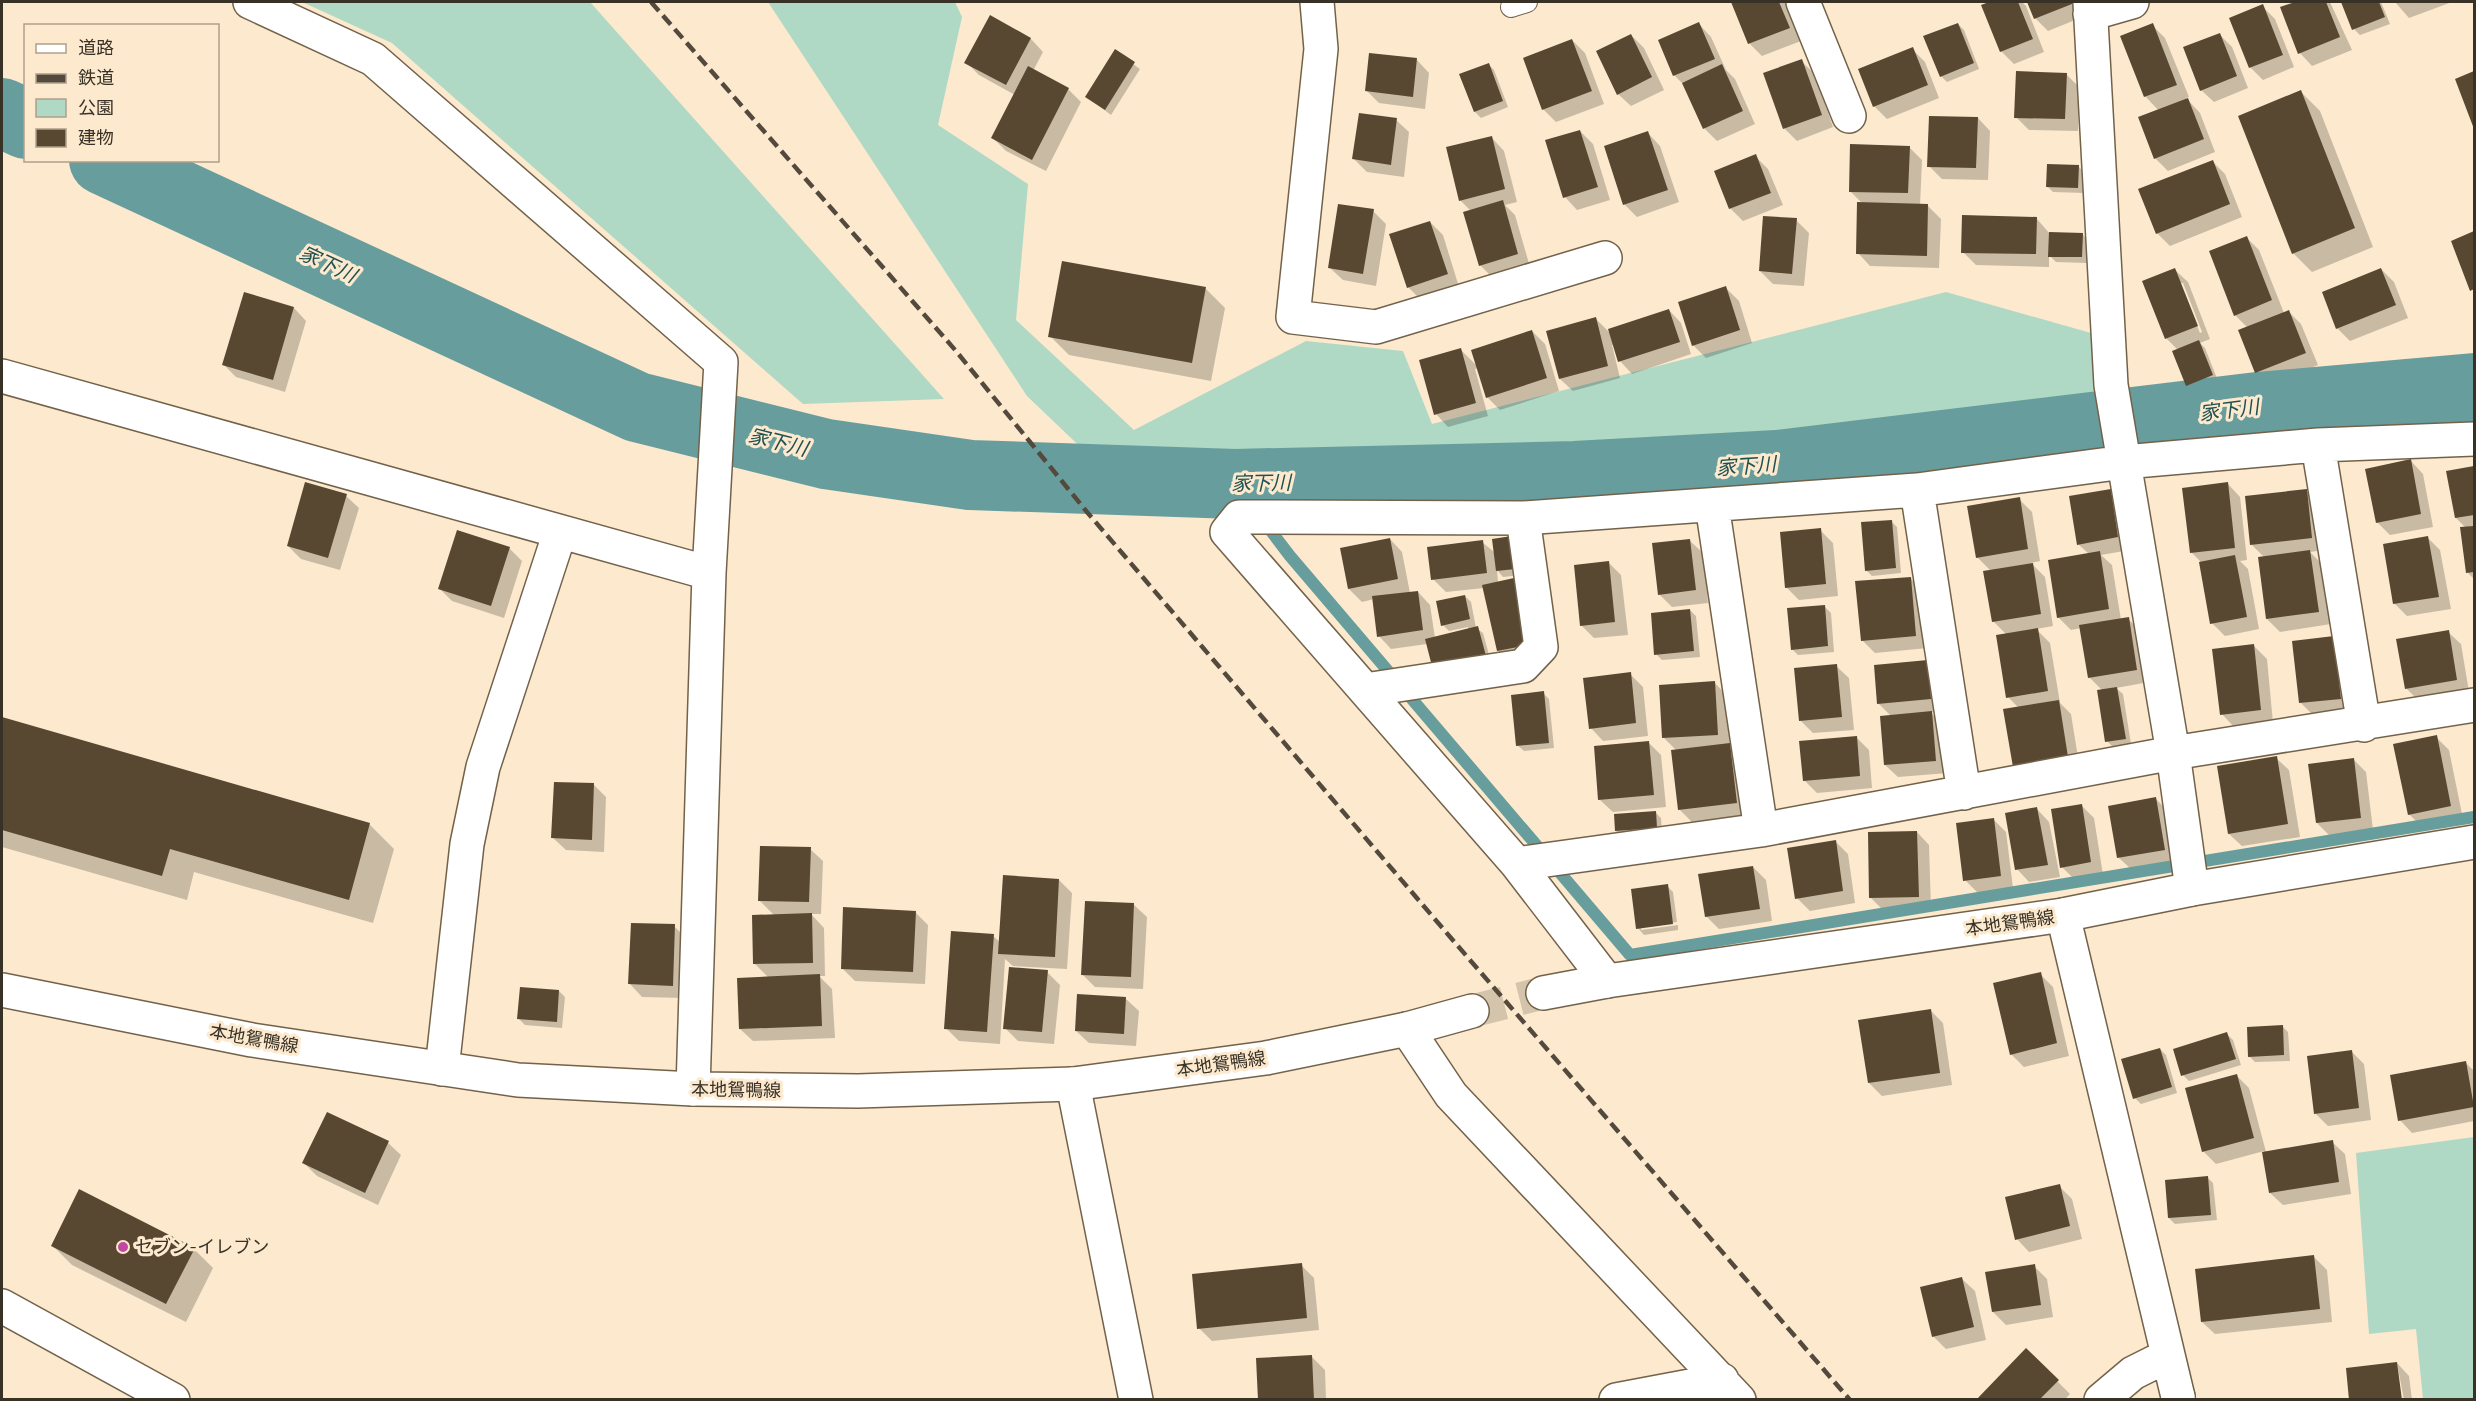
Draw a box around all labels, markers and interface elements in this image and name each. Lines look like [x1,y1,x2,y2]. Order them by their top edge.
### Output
legend [24,24,219,162]
text: 道路 [78,37,114,59]
text: 鉄道 [78,67,114,89]
text: 公園 [78,97,114,119]
text: 建物 [78,127,114,149]
water label: 家下川 [296,240,362,288]
water label: 家下川 [2198,394,2262,426]
water label: 家下川 [746,423,812,461]
water label: 家下川 [1715,452,1779,480]
water label: 家下川 [1231,470,1293,496]
street label: 本地鴛鴨線 [1964,906,2056,940]
street label: 本地鴛鴨線 [208,1020,300,1058]
street label: 本地鴛鴨線 [1175,1047,1267,1081]
street label: 本地鴛鴨線 [691,1078,781,1102]
place label: セブン-イレブン [135,1236,269,1258]
marker: セブン-イレブン [116,1240,130,1254]

